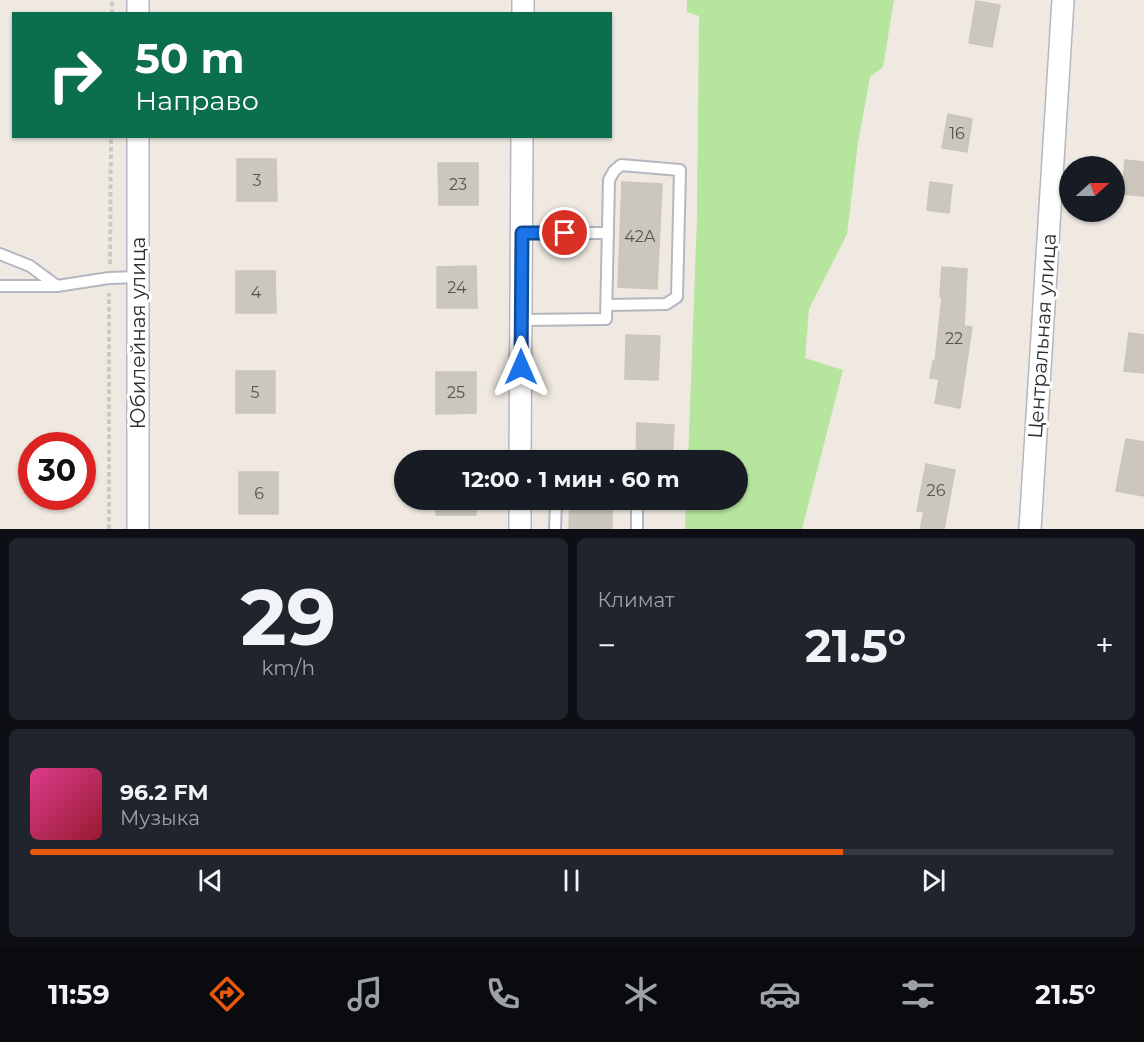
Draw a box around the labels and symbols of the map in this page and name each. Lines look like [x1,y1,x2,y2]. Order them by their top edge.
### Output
house number: 16 [949,124,965,143]
north arrow [1059,156,1125,222]
house number: 3 [252,171,262,190]
house number: 23 [449,175,467,194]
pin [539,207,590,258]
house number: 42А [624,227,656,246]
street label: Центральная улица [1023,233,1061,439]
street label: Юбилейная улица [126,237,150,429]
house number: 24 [447,278,467,297]
house number: 4 [251,283,262,302]
house number: 22 [945,329,963,348]
position arrow [489,335,553,399]
house number: 5 [250,383,260,402]
house number: 25 [447,383,465,402]
speed limit sign: 30 [18,432,96,510]
house number: 26 [927,481,946,500]
house number: 6 [254,484,264,503]

